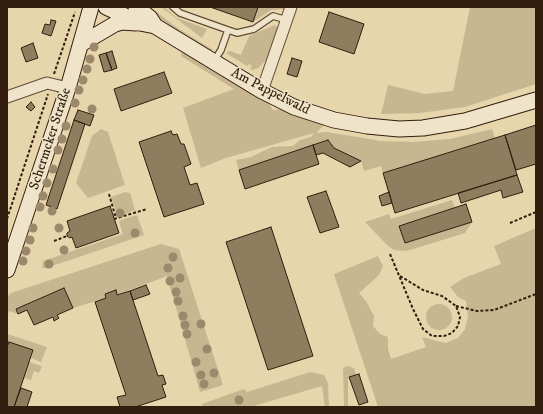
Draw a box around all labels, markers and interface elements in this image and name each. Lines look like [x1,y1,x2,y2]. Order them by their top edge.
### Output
street label: Am Pappelwald [228,65,312,119]
street label: Schermcker Straße [27,86,75,192]

